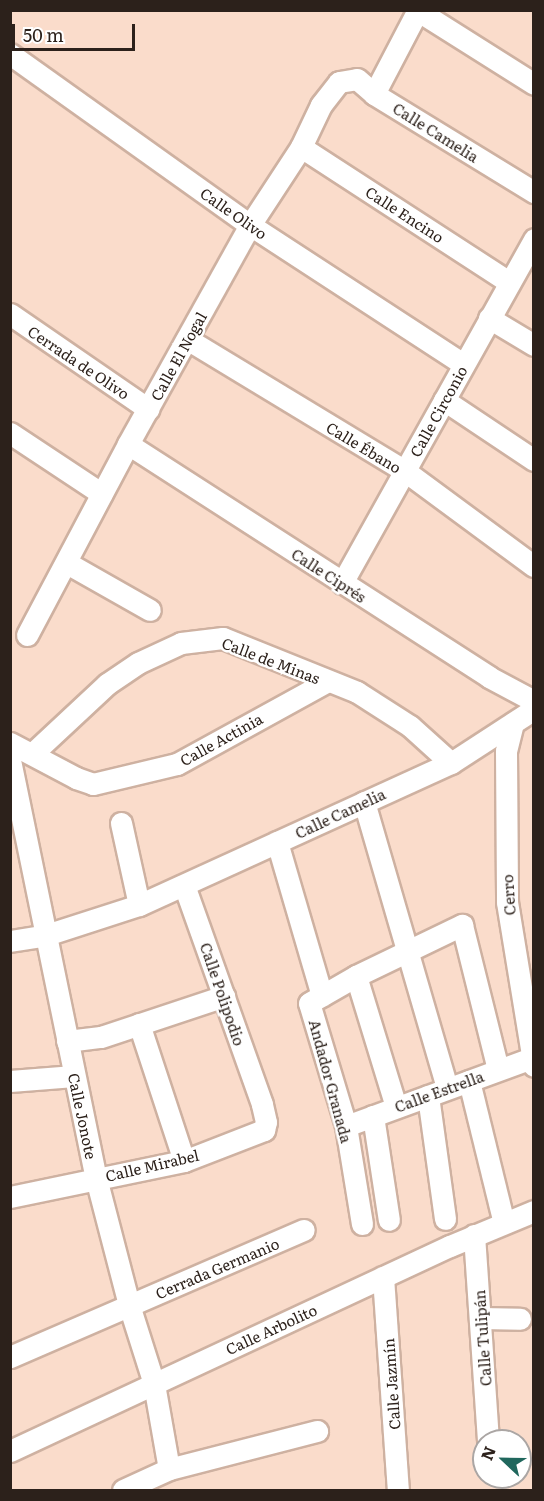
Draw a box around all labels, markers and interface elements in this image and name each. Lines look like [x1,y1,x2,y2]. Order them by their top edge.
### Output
scale bar [15,12,138,50]
text: 50 m [23,21,64,48]
street label: Calle Camelia [390,99,482,165]
street label: Calle Encino [363,182,447,246]
street label: Calle Olivo [197,183,271,243]
street label: Calle El Nogal [146,309,210,403]
street label: Cerrada de Olivo [25,321,133,403]
street label: Calle Circonio [406,362,470,460]
street label: Calle Ébano [323,418,405,476]
street label: Calle Ciprés [288,544,370,606]
street label: Calle de Minas [219,633,323,687]
street label: Calle Actinia [177,709,265,769]
street label: Calle Camelia [292,784,388,842]
street label: Cerro [498,874,518,916]
street label: Calle Polipodio [197,940,249,1048]
street label: Andador Granada [306,1017,356,1145]
street label: Calle Estrella [392,1067,486,1115]
street label: Calle Jonote [65,1071,101,1161]
street label: Calle Mirabel [103,1145,201,1185]
street label: Cerrada Germanio [152,1234,282,1302]
street label: Calle Tulipán [470,1289,494,1387]
street label: Calle Arbolito [222,1300,320,1358]
street label: Calle Jazmín [379,1338,403,1430]
north arrow [472,1429,532,1489]
text: N [474,1442,501,1464]

